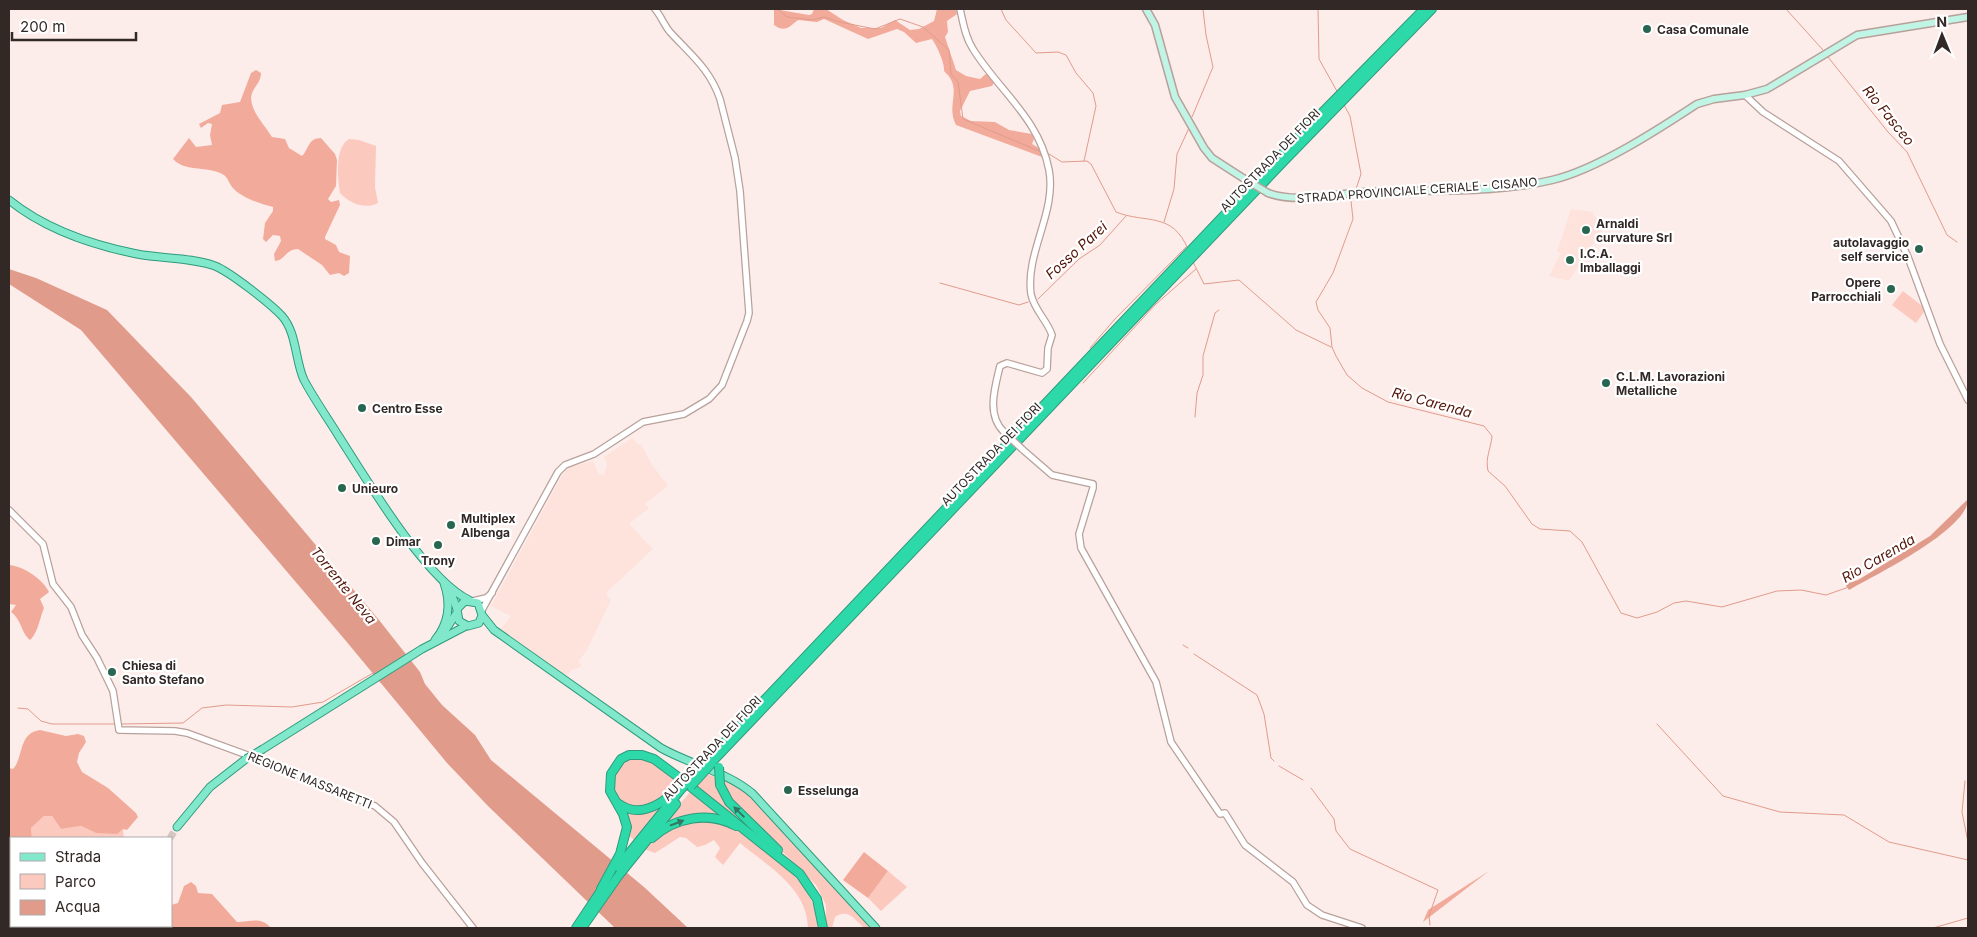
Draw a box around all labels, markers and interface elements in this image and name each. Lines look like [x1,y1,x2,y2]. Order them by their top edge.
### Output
scale bar [12,10,136,42]
north arrow [1917,10,1967,60]
text: N [1936,13,1947,30]
text: 200 m [20,17,65,36]
place label: Casa Comunale [1657,22,1749,37]
marker: Casa Comunale [1641,23,1653,35]
water label: Rio Fasceo [1859,81,1919,149]
street label: AUTOSTRADA DEI FIORI [1217,105,1323,215]
street label: STRADA PROVINCIALE CERIALE - CISANO [1296,174,1538,206]
place label: Arnaldi curvature Srl [1596,216,1672,245]
water label: Fosso Parei [1042,217,1111,282]
marker: Arnaldi curvature Srl [1580,224,1592,236]
place label: autolavaggio self service [1833,235,1909,264]
marker: autolavaggio self service [1913,243,1925,255]
place label: I.C.A. Imballaggi [1580,246,1641,275]
marker: I.C.A. Imballaggi [1564,254,1576,266]
place label: Opere Parrocchiali [1811,275,1881,304]
marker: Opere Parrocchiali [1885,283,1897,295]
place label: C.L.M. Lavorazioni Metalliche [1616,369,1725,398]
marker: C.L.M. Lavorazioni Metalliche [1600,377,1612,389]
water label: Rio Carenda [1390,383,1474,421]
street label: AUTOSTRADA DEI FIORI [938,399,1044,509]
place label: Centro Esse [372,401,443,416]
marker: Centro Esse [356,402,368,414]
place label: Unieuro [352,481,398,496]
marker: Unieuro [336,482,348,494]
place label: Multiplex Albenga [461,511,515,540]
marker: Multiplex Albenga [445,519,457,531]
water label: Rio Carenda [1838,530,1918,586]
place label: Dimar [386,534,421,549]
marker: Dimar [370,535,382,547]
marker: Trony [432,539,444,551]
water label: Torrente Neva [308,543,381,627]
place label: Trony [421,553,456,568]
place label: Chiesa di Santo Stefano [122,658,204,687]
marker: Chiesa di Santo Stefano [106,666,118,678]
street label: AUTOSTRADA DEI FIORI [660,692,764,804]
street label: REGIONE MASSARETTI [246,748,374,812]
place label: Esselunga [798,783,859,798]
marker: Esselunga [782,784,794,796]
one-way arrow [734,806,746,818]
one-way arrow [669,819,684,826]
legend [10,837,172,927]
text: Strada [55,847,101,866]
text: Parco [55,872,96,891]
text: Acqua [55,897,100,916]

